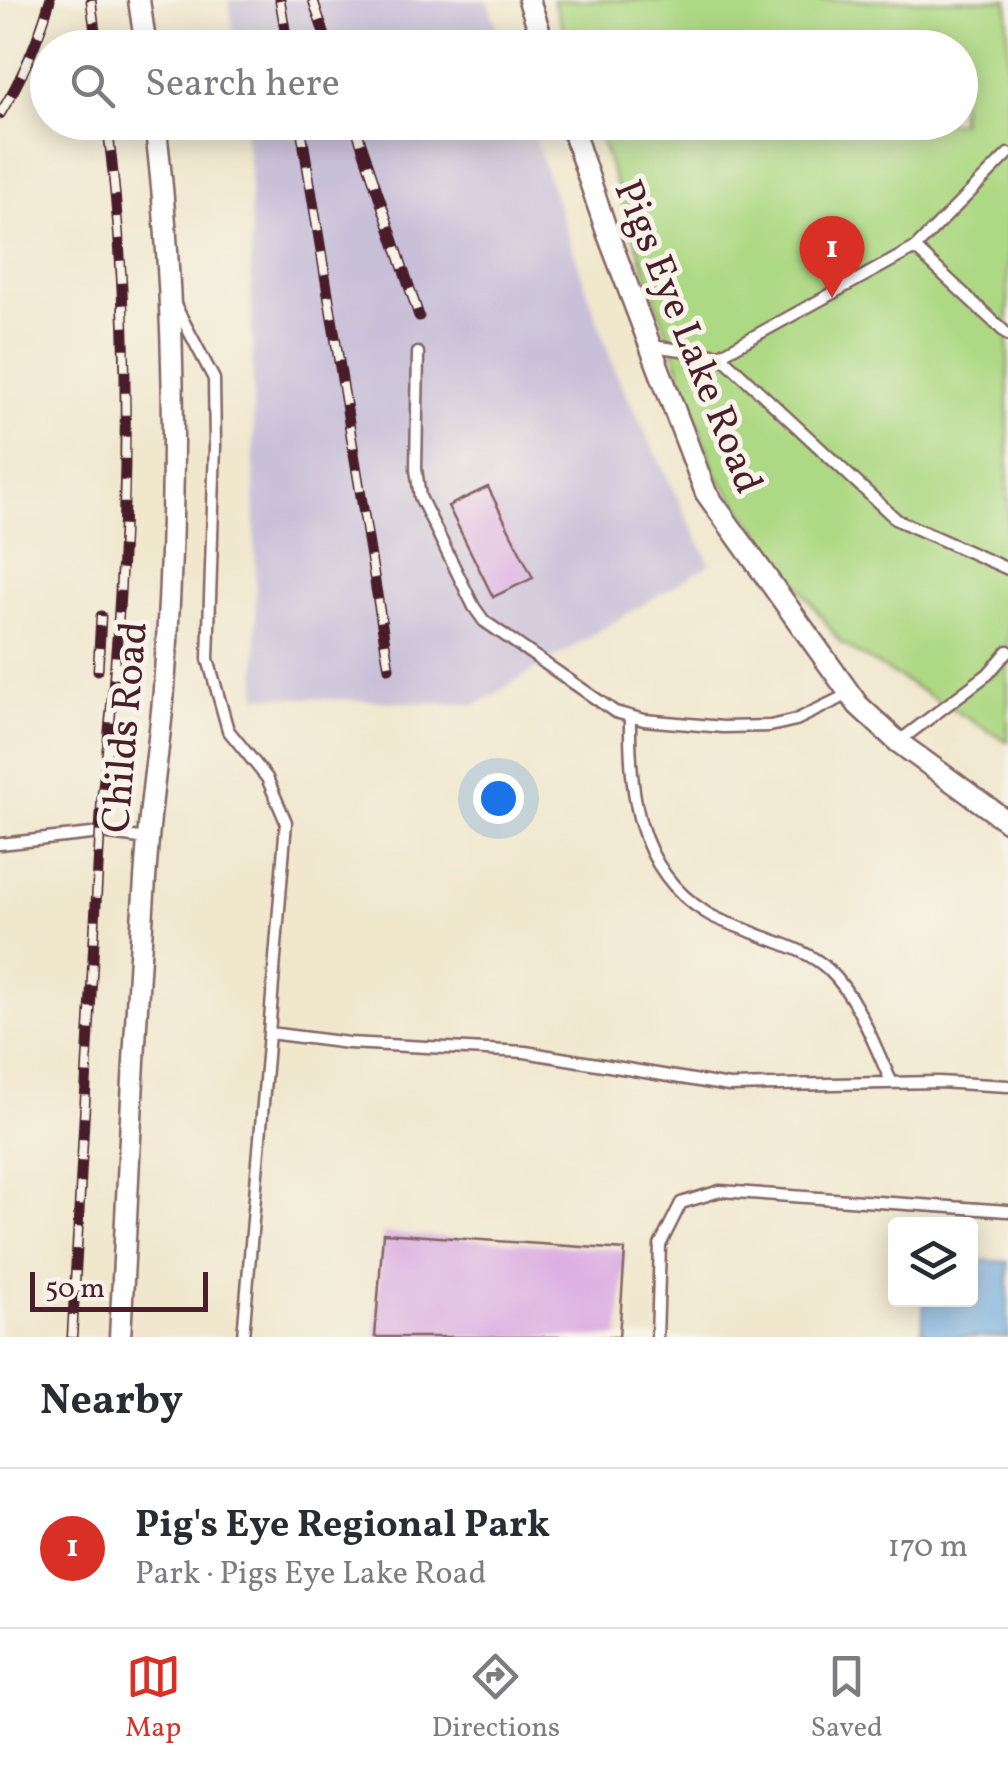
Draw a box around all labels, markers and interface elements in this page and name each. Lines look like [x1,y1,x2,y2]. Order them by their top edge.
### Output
search box [30,30,978,140]
icon: search [65,58,120,113]
text: Search here [145,59,340,112]
street label: Pigs Eye Lake Road [598,172,775,503]
pin: 1 [800,216,864,298]
street label: Childs Road [90,619,164,835]
your location [473,773,524,824]
map controls [888,1217,978,1307]
button: layers [888,1217,978,1307]
scale bar [30,1267,208,1312]
text: 50 m [45,1270,105,1309]
text: Nearby [40,1373,183,1432]
text: Pig's Eye Regional Park [135,1500,550,1553]
text: 1 [66,1526,79,1570]
text: 170 m [887,1526,968,1570]
text: Park · Pigs Eye Lake Road [135,1553,487,1597]
tab: Map [125,1649,181,1748]
tab: Directions [432,1649,560,1748]
tab: Saved [811,1649,883,1748]

